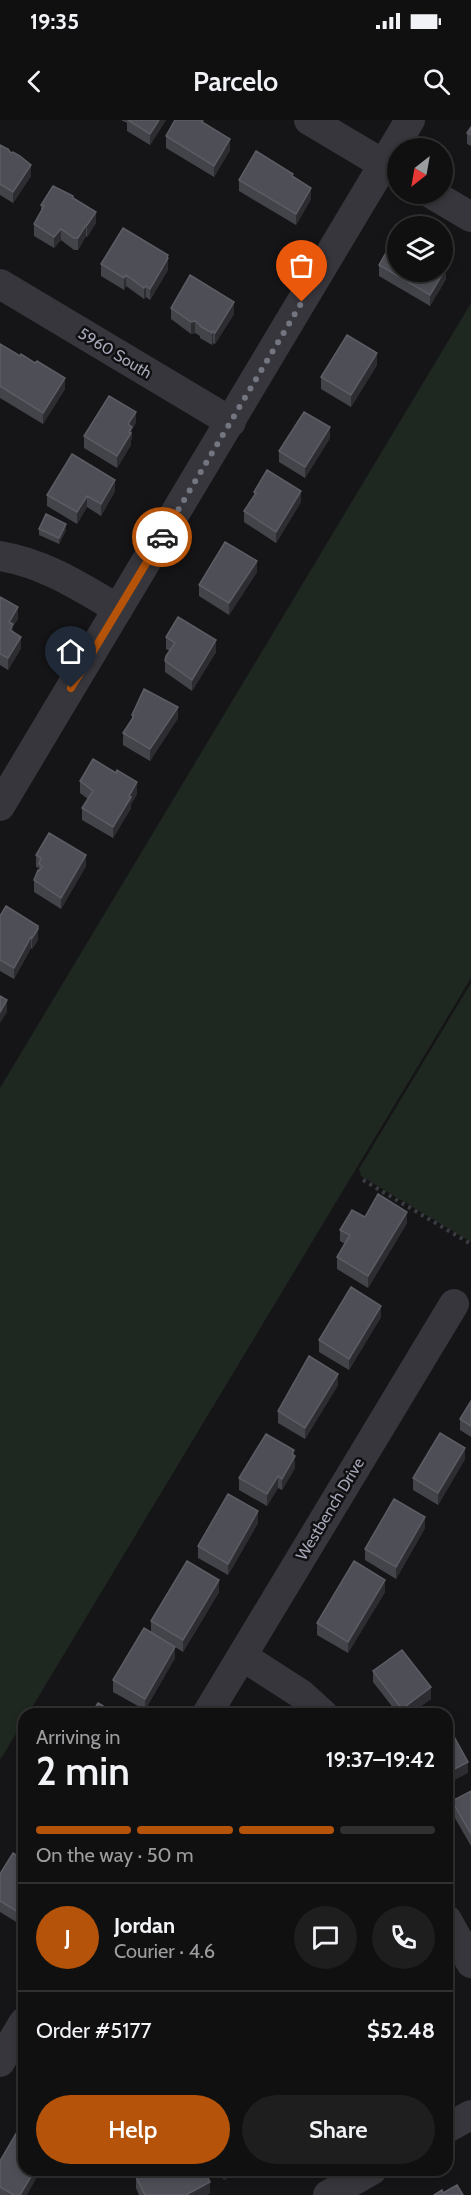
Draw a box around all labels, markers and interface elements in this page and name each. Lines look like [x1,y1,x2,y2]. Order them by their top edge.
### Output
text: 19:35 [30,8,79,35]
icon: back [18,65,51,98]
text: Parcelo [193,65,278,98]
icon: search [420,65,453,98]
north arrow [387,138,453,204]
map controls [387,138,453,282]
button: layers [387,216,453,282]
pin [276,240,327,302]
icon: bag [285,249,318,282]
street label: 5960 South [75,324,155,382]
courier [132,507,192,567]
icon: car [146,521,179,554]
pin [45,626,96,688]
icon: home [54,635,87,668]
street label: Westbench Drive [292,1454,368,1564]
text: Arriving in [36,1725,120,1749]
text: 19:37–19:42 [326,1746,435,1773]
text: 2 min [36,1747,130,1795]
text: On the way · 50 m [36,1843,194,1867]
button: chat [294,1906,357,1969]
button: phone [372,1906,435,1969]
text: Jordan [114,1912,175,1939]
text: J [64,1924,71,1951]
text: Courier · 4.6 [114,1939,215,1963]
text: Order #5177 [36,2017,152,2044]
text: $52.48 [367,2017,435,2044]
button: Help [36,2095,230,2164]
button: Share [242,2095,435,2164]

